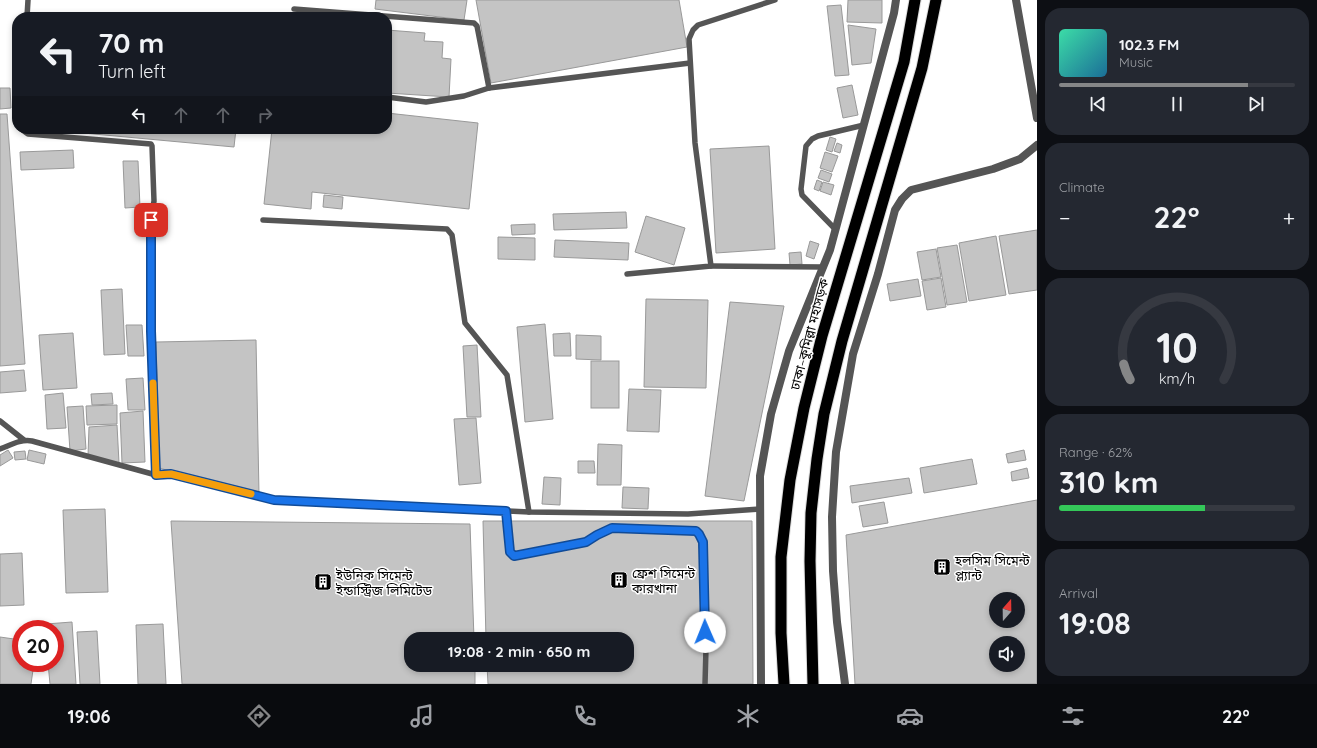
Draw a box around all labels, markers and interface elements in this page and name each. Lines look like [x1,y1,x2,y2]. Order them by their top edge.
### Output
text: 70 m [98,25,164,60]
icon: left [32,28,84,80]
text: 102.3 FM [1119,35,1179,54]
text: Music [1119,54,1153,70]
text: Turn left [98,60,166,83]
icon: previous [1087,93,1109,115]
icon: pause [1166,93,1188,115]
icon: next [1245,93,1267,115]
icon: left [128,104,150,126]
icon: ahead [170,104,192,126]
icon: ahead [212,104,234,126]
icon: right [254,104,276,126]
text: Climate [1059,179,1105,195]
text: 22° [1154,198,1199,236]
pin [134,203,168,237]
text: − [1059,204,1070,232]
text: + [1283,204,1295,232]
icon: arrive [140,209,162,231]
street label: ঢাকা–কুমিল্লা মহাসড়ক [786,276,833,393]
text: 10 [1156,321,1198,373]
text: km/h [1159,370,1195,388]
text: Range · 62% [1059,444,1132,460]
text: 310 km [1059,463,1158,501]
place label: হলসিম সিমেন্ট প্ল্যান্ট [954,552,1030,583]
building icon: হলসিম সিমেন্ট প্ল্যান্ট [932,557,952,577]
place label: ফ্রেশ সিমেন্ট কারখানা [631,565,695,596]
place label: ইউনিক সিমেন্ট ইন্ডাস্ট্রিজ লিমিটেড [335,567,433,598]
building icon: ফ্রেশ সিমেন্ট কারখানা [609,570,629,590]
building icon: ইউনিক সিমেন্ট ইন্ডাস্ট্রিজ লিমিটেড [313,572,333,592]
text: Arrival [1059,585,1098,601]
north arrow [989,592,1025,628]
map controls [989,592,1025,672]
text: 19:08 [1059,604,1131,642]
position arrow [684,611,726,653]
speed limit sign: 20 [12,620,64,672]
button: sound [989,636,1025,672]
text: 19:08 · 2 min · 650 m [448,642,590,661]
icon: directions [245,702,273,730]
icon: music [408,702,436,730]
icon: phone [571,702,599,730]
icon: climate [734,702,762,730]
icon: car [896,702,924,730]
icon: filters [1059,702,1087,730]
text: 19:06 [67,705,111,728]
text: 22° [1222,705,1250,728]

